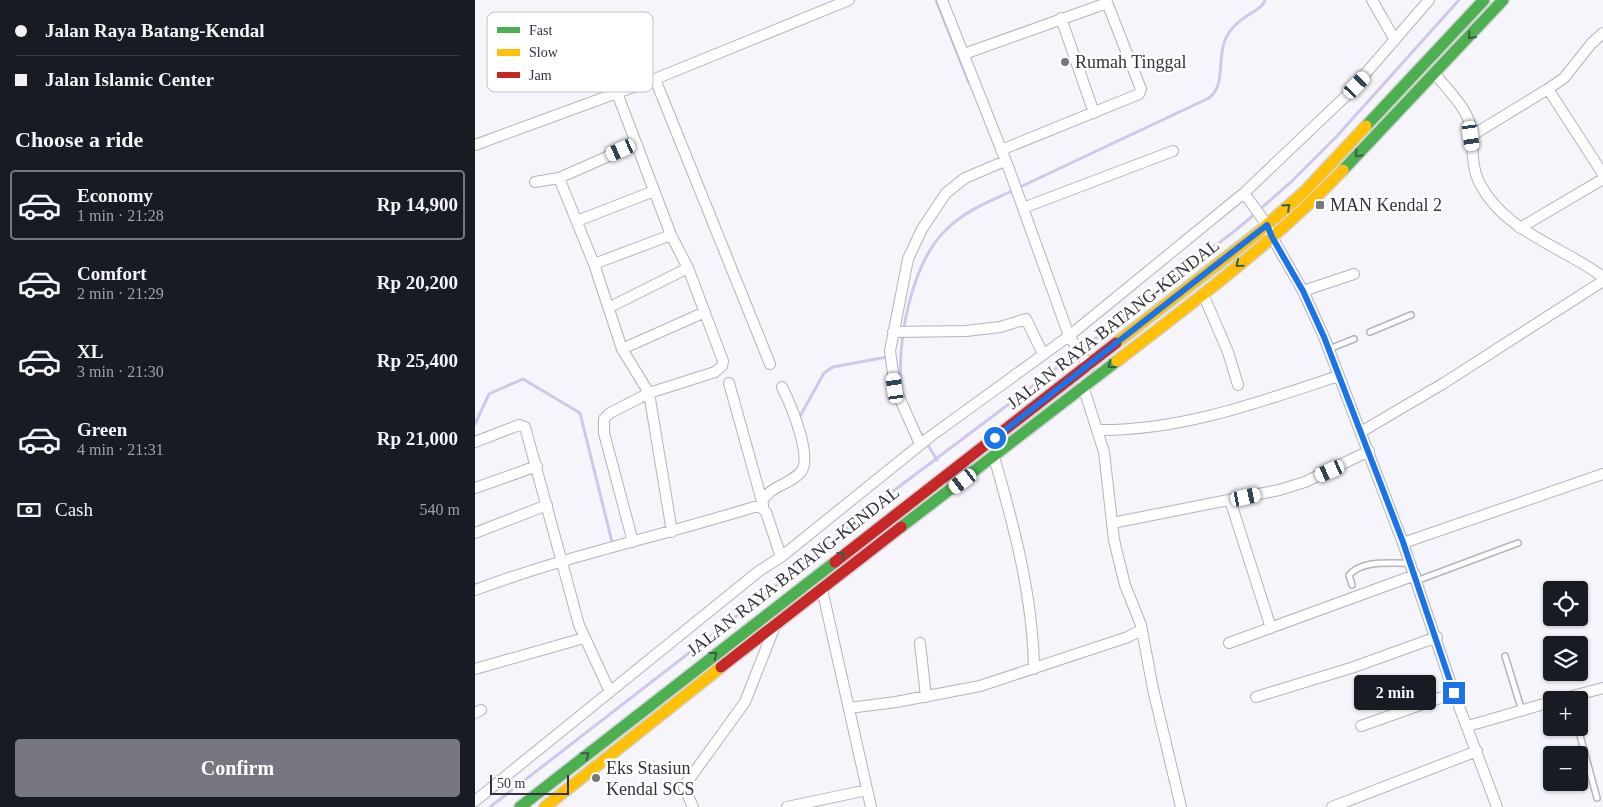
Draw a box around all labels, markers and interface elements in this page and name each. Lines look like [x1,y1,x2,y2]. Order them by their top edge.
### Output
legend [487,12,653,92]
text: Jalan Raya Batang-Kendal [45,20,265,41]
text: Fast [529,23,552,38]
one-way arrow [1467,31,1476,40]
text: Slow [529,45,559,60]
place label: Rumah Tinggal [1075,52,1187,72]
marker: Rumah Tinggal [1059,56,1071,68]
text: Jam [529,68,552,83]
text: Jalan Islamic Center [45,69,214,90]
car [1341,69,1372,101]
car [1461,120,1480,152]
text: Choose a ride [15,127,143,152]
car [604,137,637,163]
one-way arrow [1355,148,1364,157]
icon: car [17,183,62,228]
text: Economy [77,185,153,206]
text: Rp 14,900 [377,194,458,215]
place label: MAN Kendal 2 [1330,195,1442,215]
marker: MAN Kendal 2 [1314,199,1326,211]
one-way arrow [1282,204,1291,213]
text: 1 min · 21:28 [77,207,164,224]
street label: JALAN RAYA BATANG-KENDAL [1003,235,1223,413]
one-way arrow [1236,259,1245,268]
icon: car [17,261,62,306]
text: Comfort [77,263,147,284]
text: Rp 20,200 [377,272,458,293]
text: 2 min · 21:29 [77,285,164,302]
icon: car [17,339,62,384]
text: XL [77,341,103,362]
text: Rp 25,400 [377,350,458,371]
one-way arrow [1108,359,1117,368]
text: 3 min · 21:30 [77,363,164,380]
car [885,372,904,404]
icon: car [17,417,62,462]
text: Green [77,419,127,440]
route start [984,427,1006,449]
text: Rp 21,000 [377,428,458,449]
text: 4 min · 21:31 [77,441,164,458]
car [1313,458,1346,484]
car [946,466,979,496]
street label: JALAN RAYA BATANG-KENDAL [683,482,903,660]
car [1229,487,1262,507]
icon: cash [15,496,43,524]
text: Cash [55,499,93,520]
text: 540 m [420,501,460,518]
one-way arrow [836,552,846,561]
map controls [1543,581,1588,791]
button: locate [1543,581,1588,626]
button: layers [1543,636,1588,681]
one-way arrow [708,652,717,660]
callout: 2 min [1354,676,1437,710]
route end [1443,682,1465,704]
text: 2 min [1376,684,1414,701]
button: + [1543,691,1588,736]
button: Confirm [15,739,460,797]
button: − [1543,746,1588,791]
one-way arrow [580,752,589,760]
place label: Eks Stasiun Kendal SCS [606,758,695,799]
scale bar [490,772,569,795]
marker: Eks Stasiun Kendal SCS [590,772,602,784]
text: 50 m [497,776,525,791]

